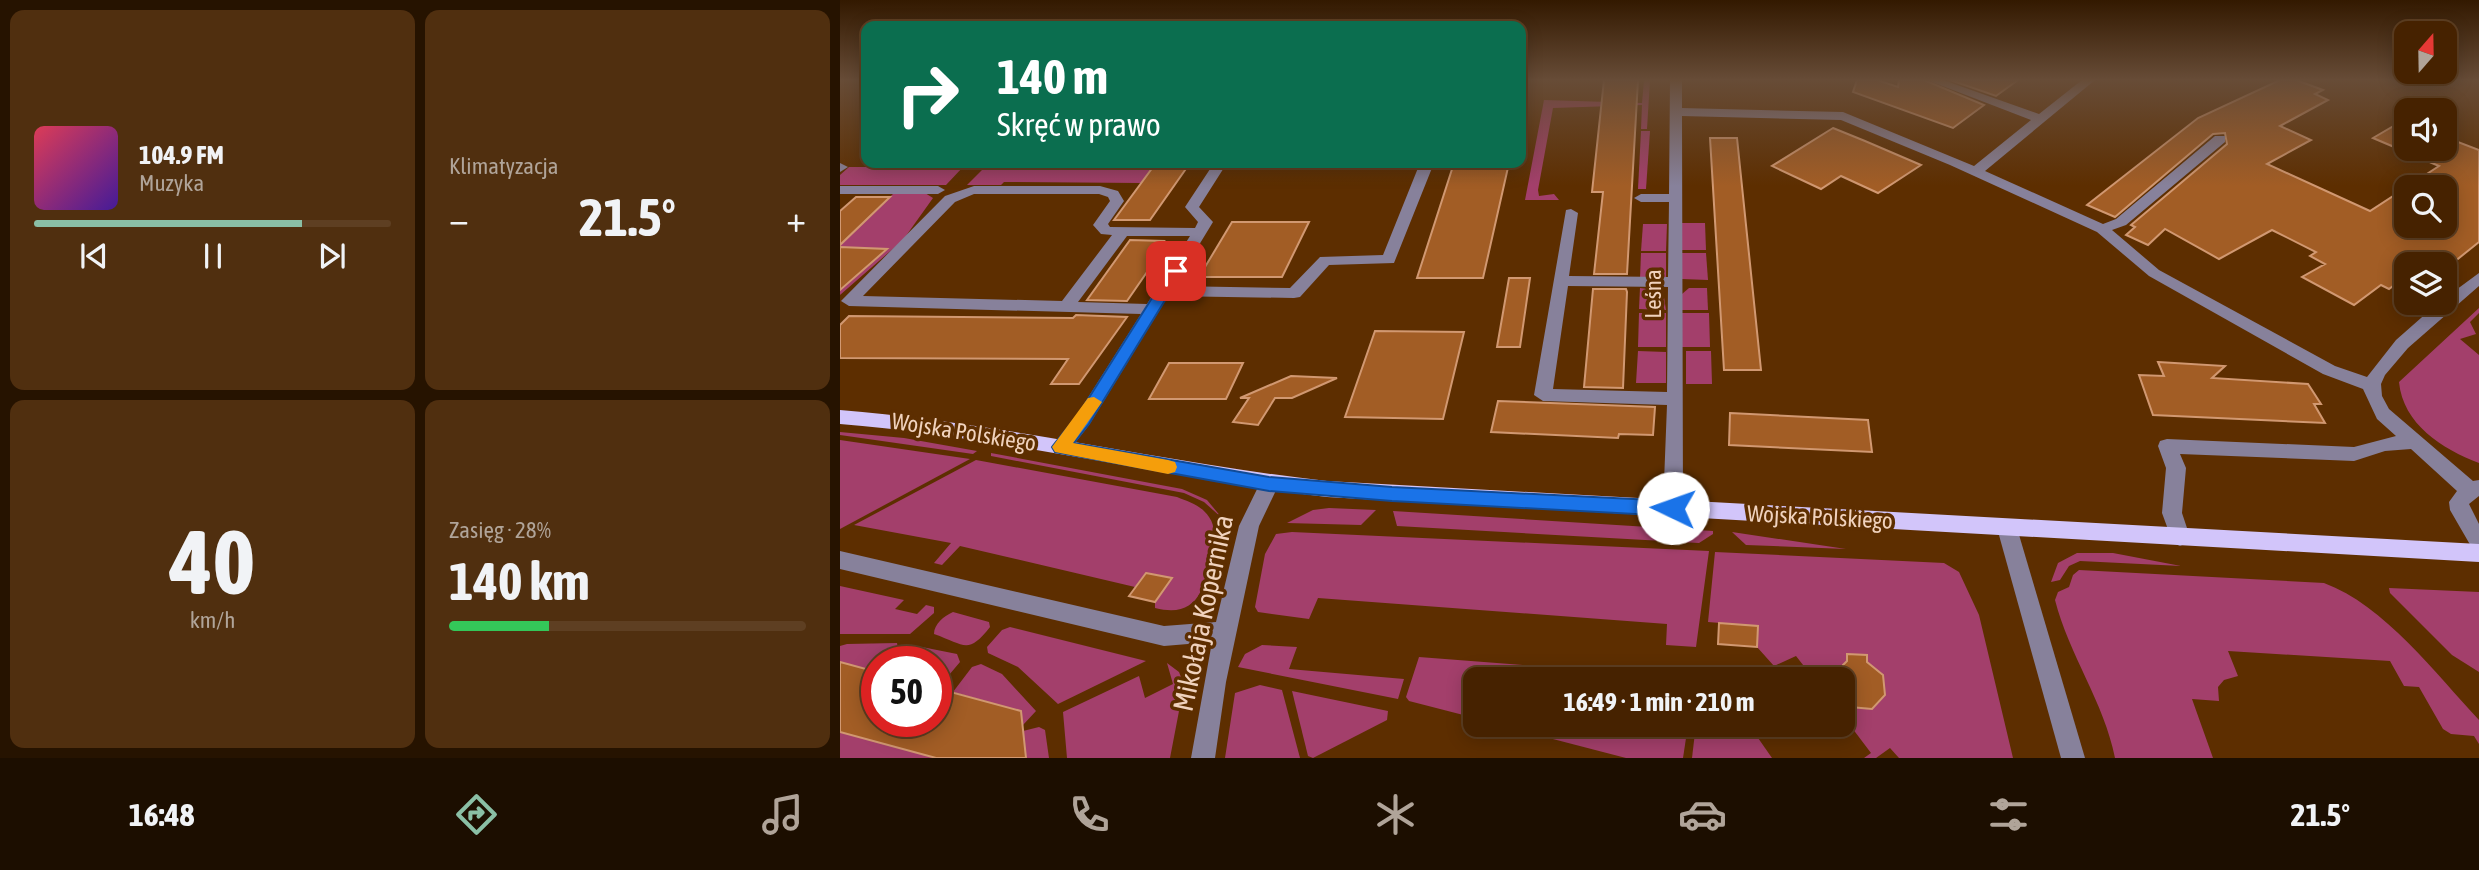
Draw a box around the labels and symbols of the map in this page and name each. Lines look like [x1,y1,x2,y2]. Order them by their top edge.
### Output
north arrow [2394,21,2457,84]
pin [1146,241,1206,301]
street label: Leśna [1640,269,1666,319]
street label: Wojska Polskiego [890,408,1038,456]
position arrow [1636,471,1710,545]
street label: Wojska Polskiego [1747,500,1893,534]
street label: Mikołaja Kopernika [1167,512,1239,714]
speed limit sign: 50 [861,646,952,737]

